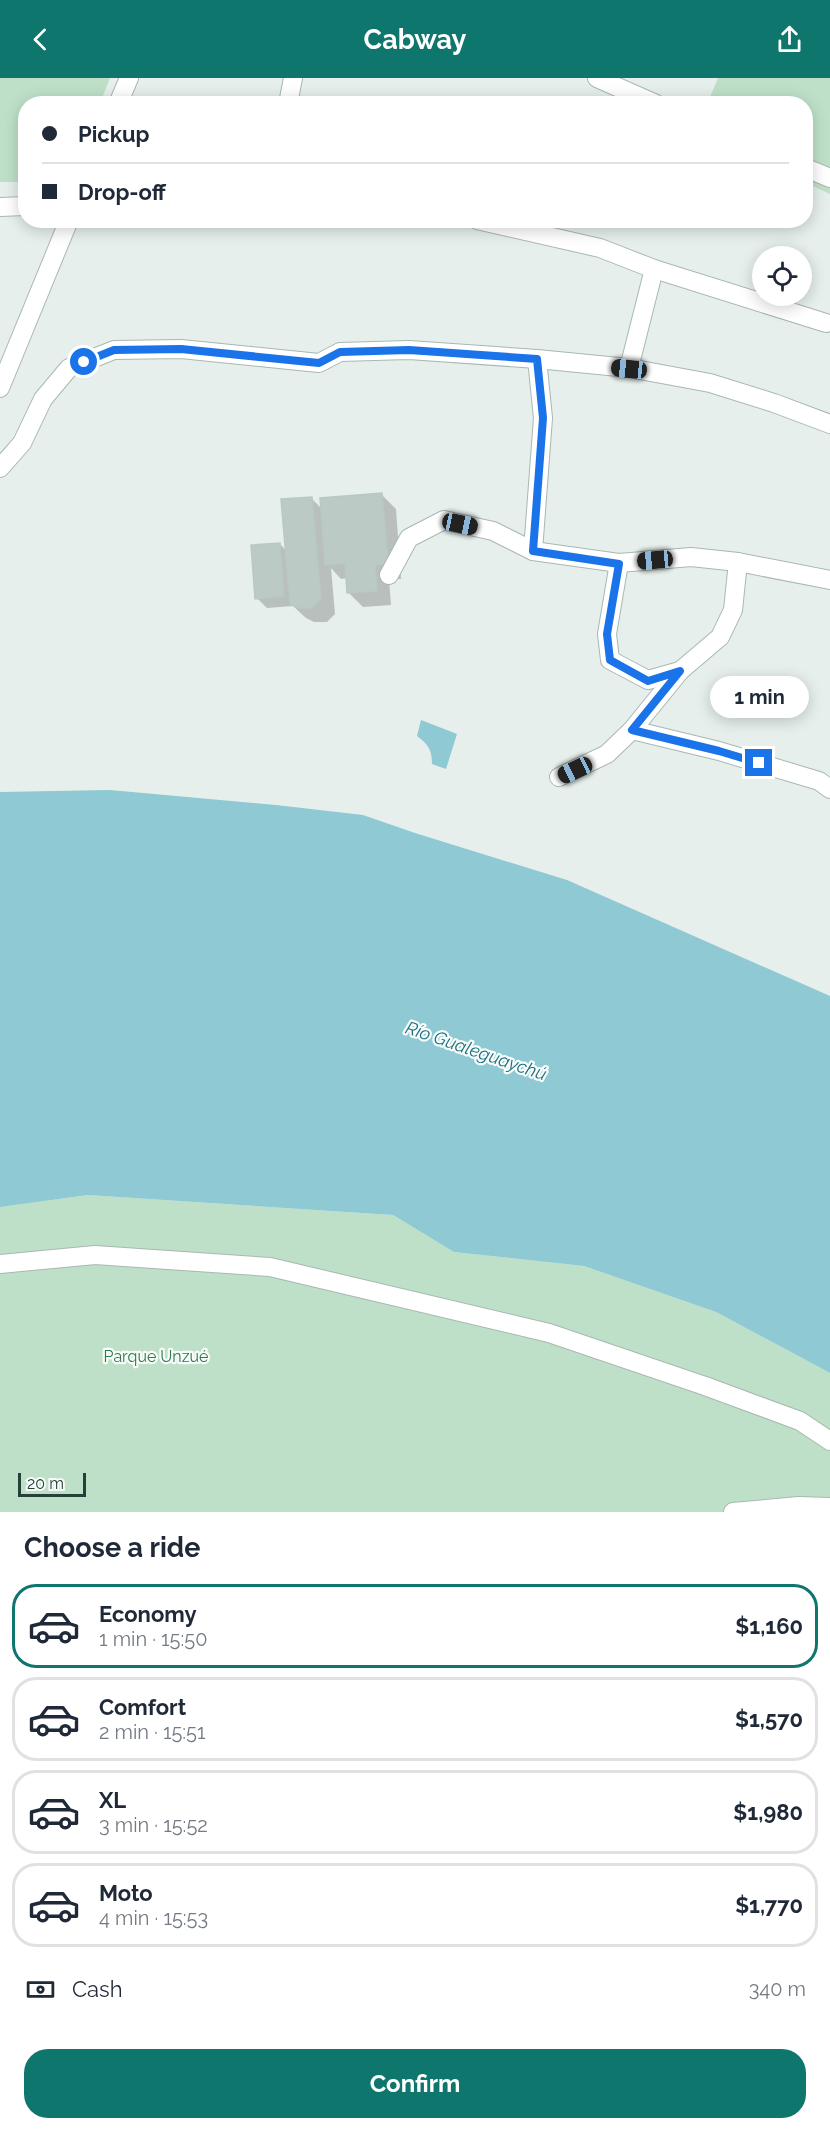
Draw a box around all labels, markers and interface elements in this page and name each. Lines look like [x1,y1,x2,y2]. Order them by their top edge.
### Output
icon: back [24,23,57,56]
icon: share [773,23,806,56]
text: Cabway [364,24,466,55]
text: Pickup [78,121,150,147]
text: Drop-off [78,179,166,205]
map controls [752,246,812,306]
button: locate [752,246,812,306]
route start [70,348,97,375]
car [610,358,648,380]
car [441,511,479,537]
car [636,549,674,571]
callout: 1 min [710,676,808,718]
text: 1 min [734,685,785,709]
route end [745,749,772,776]
car [555,754,595,786]
water label: Río Gualeguaychú [403,1017,549,1084]
park label: Parque Unzué [104,1347,208,1366]
scale bar [18,1470,86,1498]
text: 20 m [27,1474,64,1493]
text: Choose a ride [24,1532,200,1563]
icon: car [27,1599,81,1653]
text: Economy [99,1601,197,1627]
text: $1,160 [735,1613,803,1639]
text: 1 min · 15:50 [99,1627,207,1651]
icon: car [27,1692,81,1746]
text: Comfort [99,1694,186,1720]
text: $1,570 [735,1706,803,1732]
text: 2 min · 15:51 [99,1720,206,1744]
icon: car [27,1785,81,1839]
text: XL [99,1787,126,1813]
text: $1,980 [733,1799,803,1825]
text: 3 min · 15:52 [99,1813,208,1837]
icon: car [27,1878,81,1932]
text: Moto [99,1880,153,1906]
text: $1,770 [735,1892,803,1918]
text: 4 min · 15:53 [99,1906,208,1930]
icon: cash [24,1973,57,2006]
text: Cash [72,1976,123,2002]
text: 340 m [749,1977,806,2001]
button: Confirm [24,2049,806,2118]

